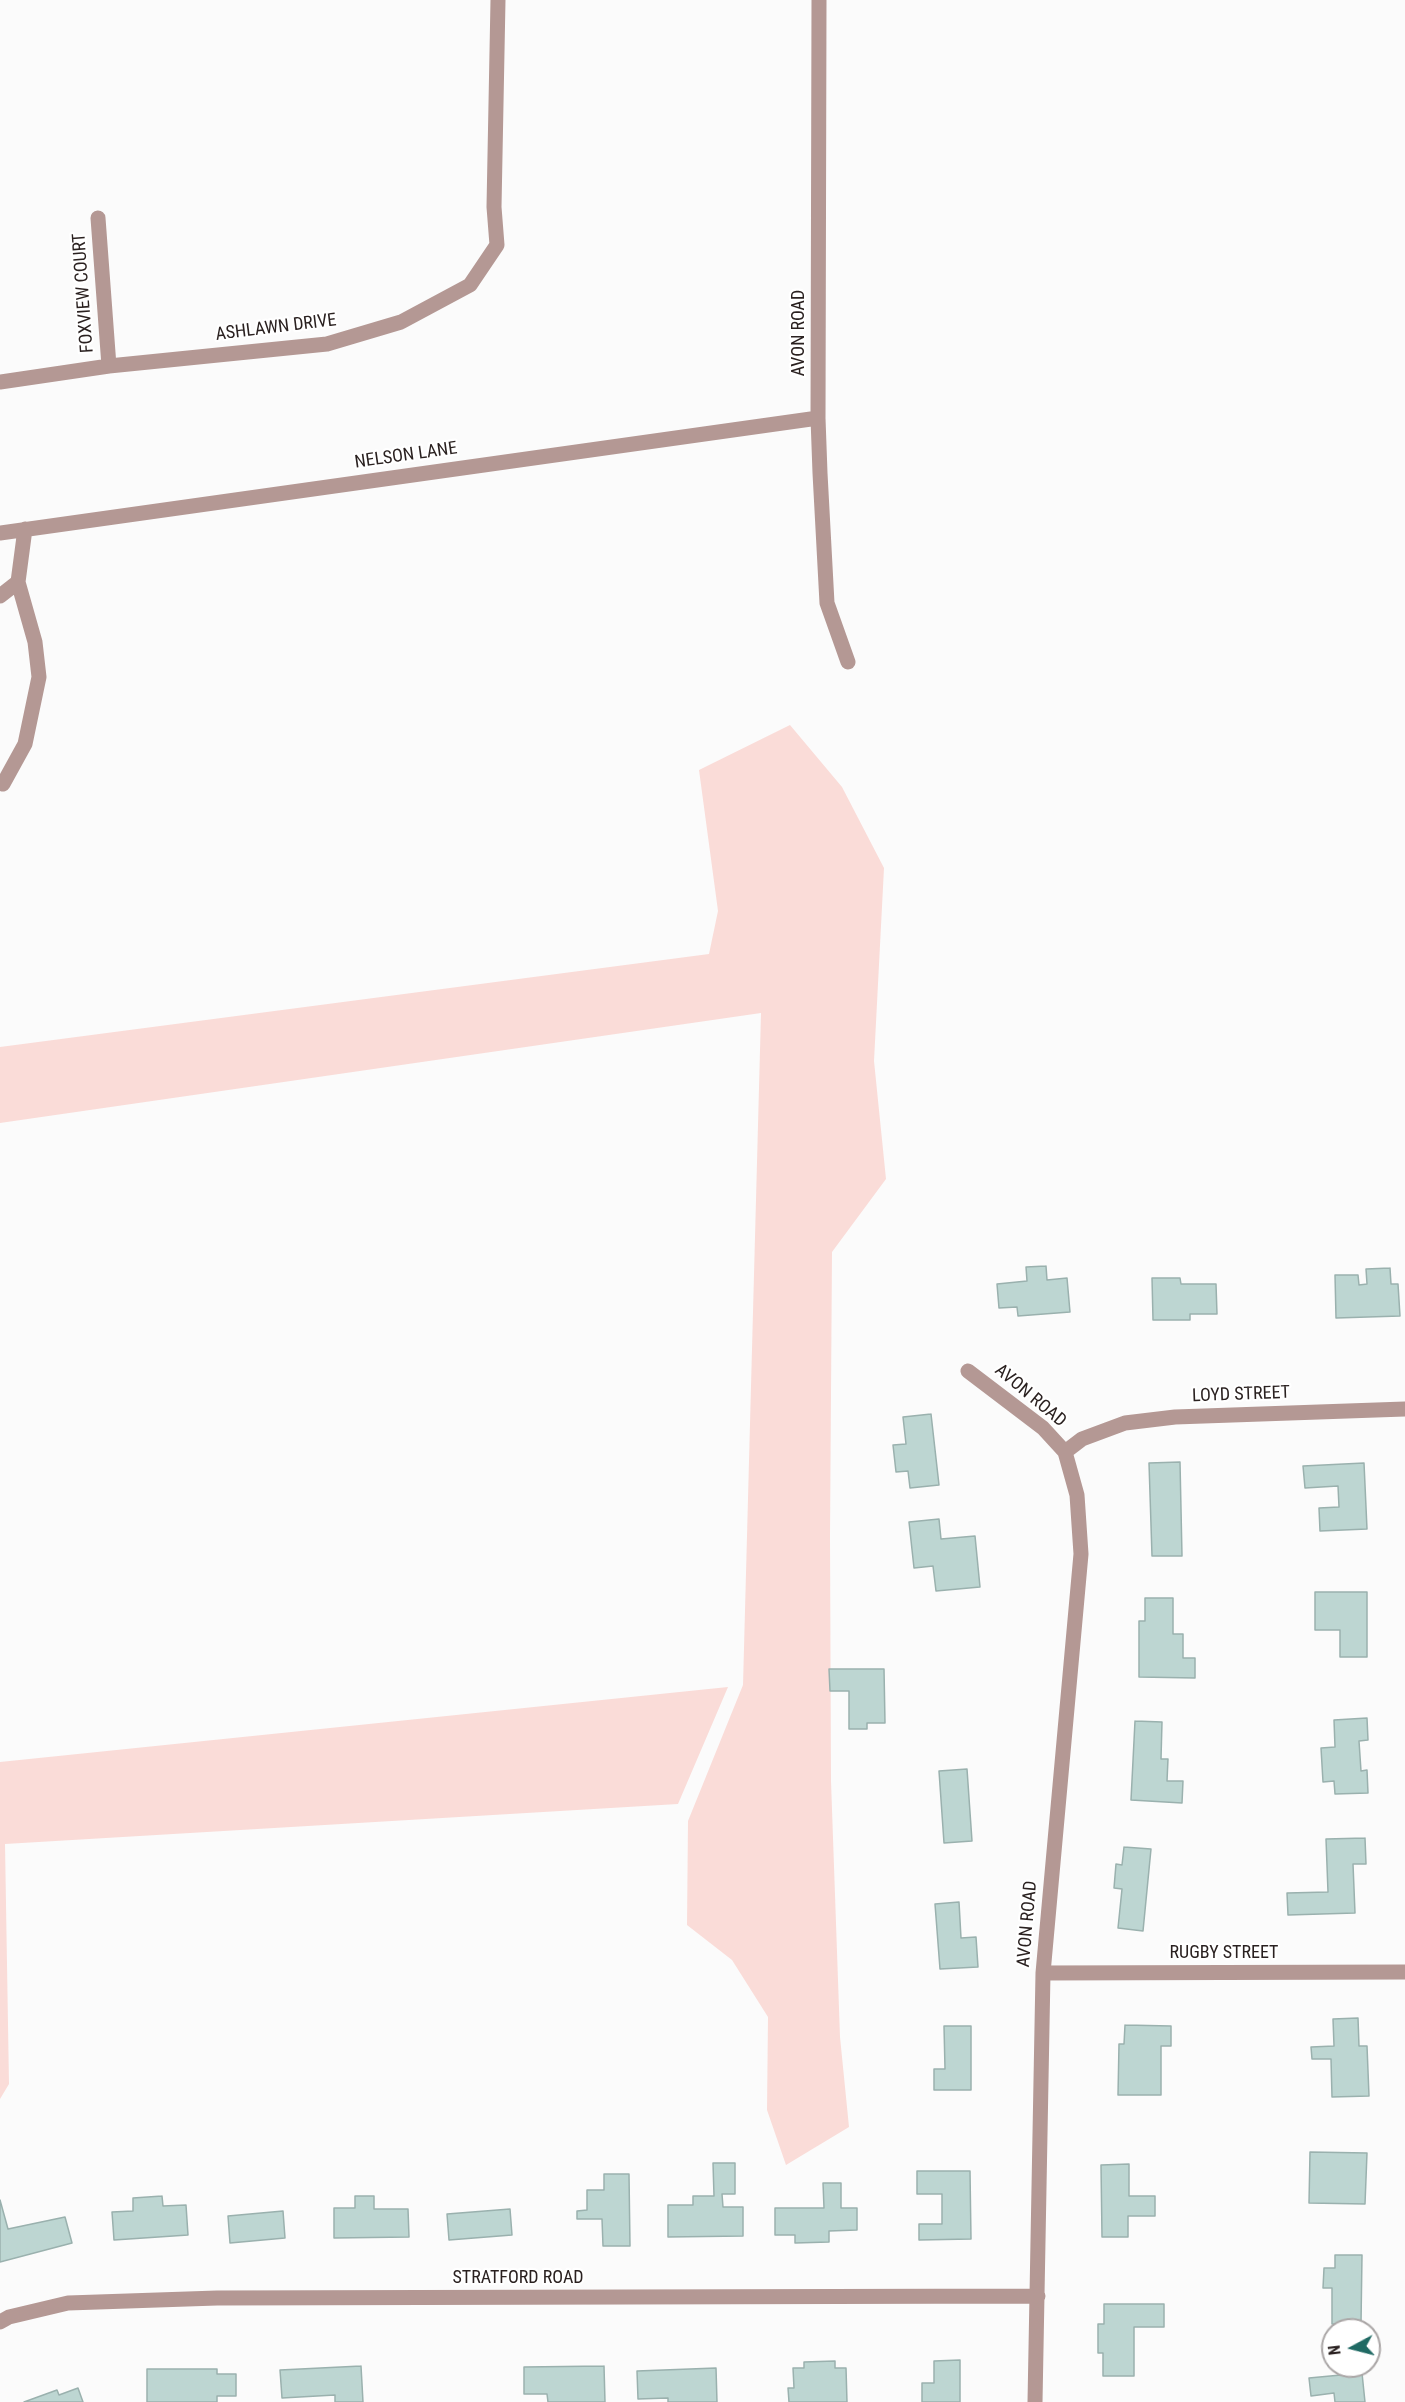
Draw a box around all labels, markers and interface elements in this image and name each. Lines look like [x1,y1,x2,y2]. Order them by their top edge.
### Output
street label: FOXVIEW COURT [69,232,99,354]
street label: AVON ROAD [788,290,810,376]
street label: ASHLAWN DRIVE [214,310,338,346]
street label: NELSON LANE [353,438,459,474]
street label: AVON ROAD [990,1360,1070,1432]
street label: LOYD STREET [1192,1382,1290,1408]
street label: AVON ROAD [1013,1880,1043,1968]
street label: RUGBY STREET [1170,1942,1278,1964]
street label: STRATFORD ROAD [452,2267,584,2289]
north arrow [1321,2318,1381,2378]
text: N [1325,2344,1345,2356]

